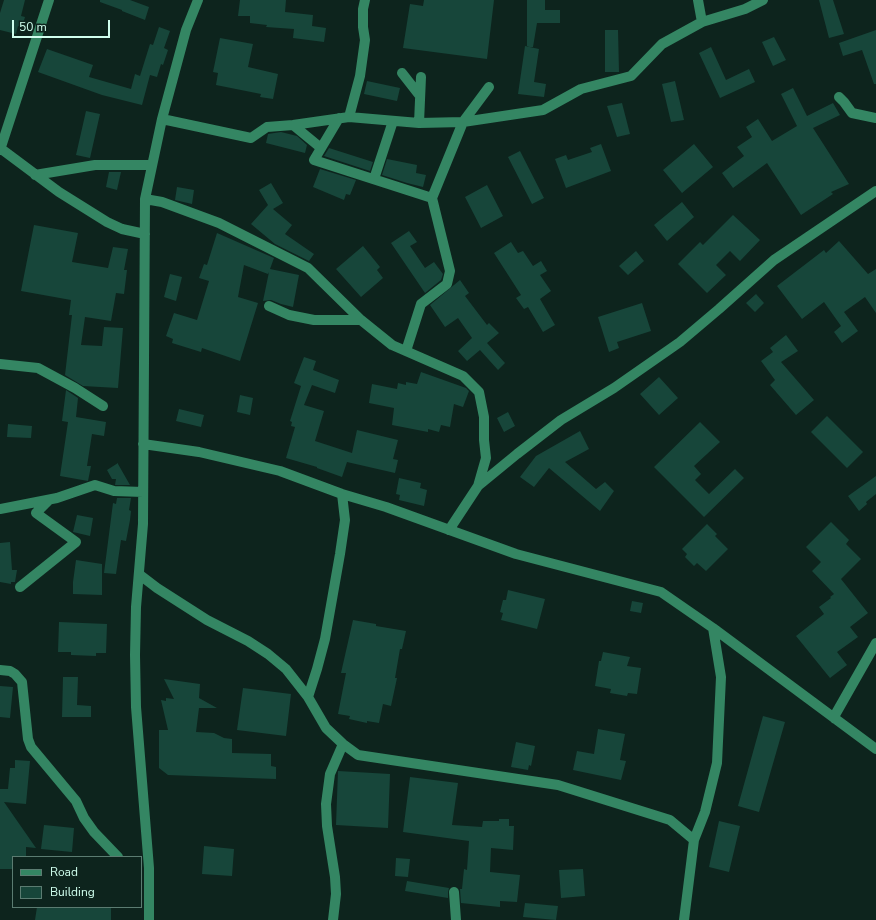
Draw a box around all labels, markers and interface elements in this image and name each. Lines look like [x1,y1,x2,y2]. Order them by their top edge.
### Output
scale bar [14,12,112,38]
text: 50 m [19,19,47,35]
legend [12,856,142,908]
text: Road [50,864,78,880]
text: Building [50,884,95,900]

